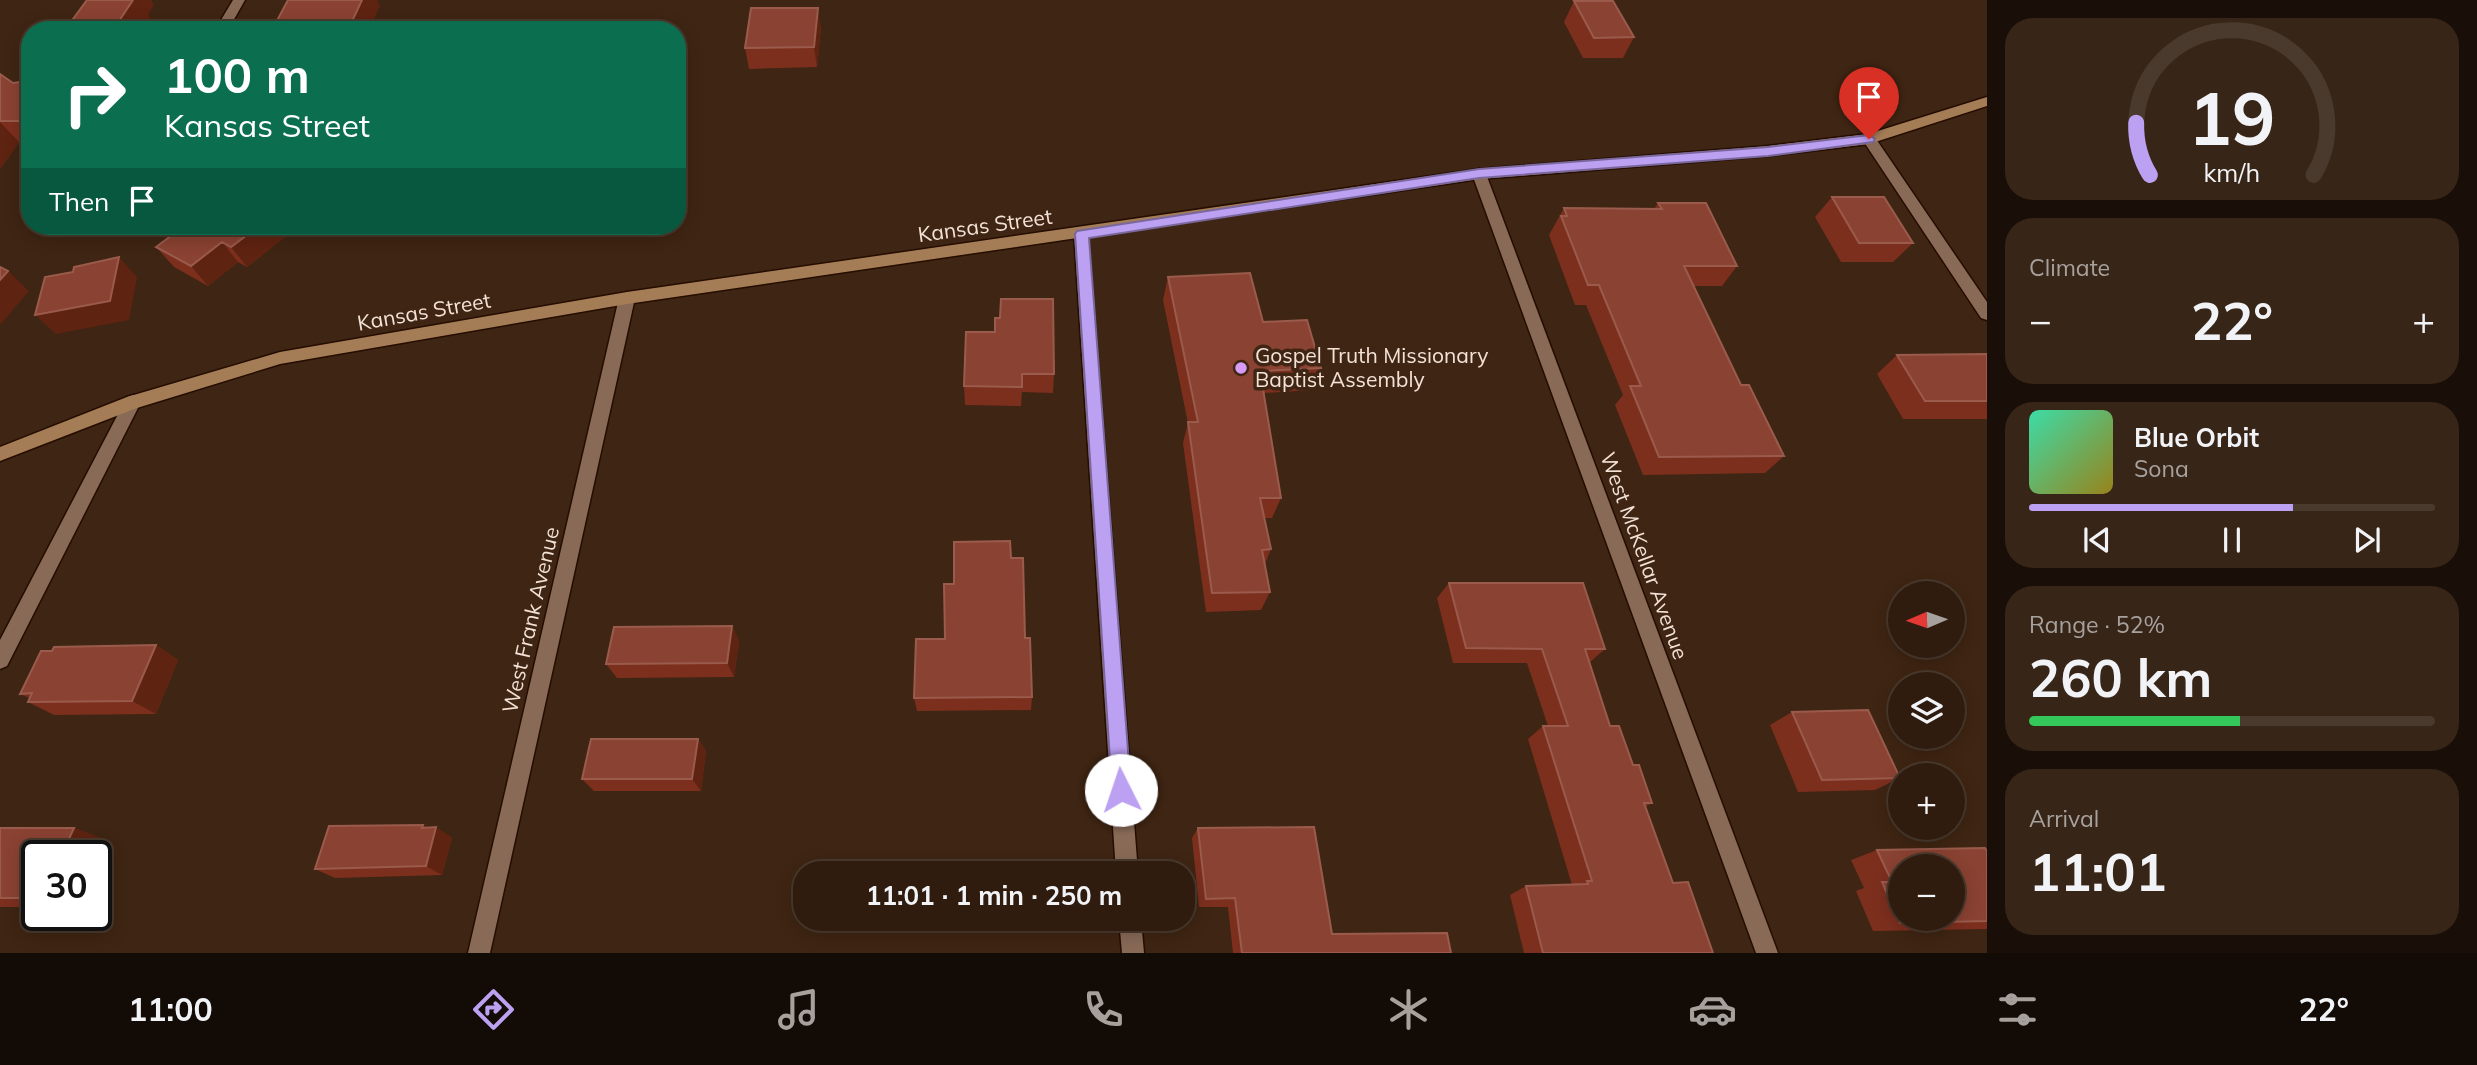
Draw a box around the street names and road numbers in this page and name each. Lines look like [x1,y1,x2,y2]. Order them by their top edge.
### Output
street label: Kansas Street [916,203,1054,247]
street label: Kansas Street [355,286,493,336]
street label: West McKellar Avenue [1595,449,1695,663]
street label: West Frank Avenue [496,524,564,715]

